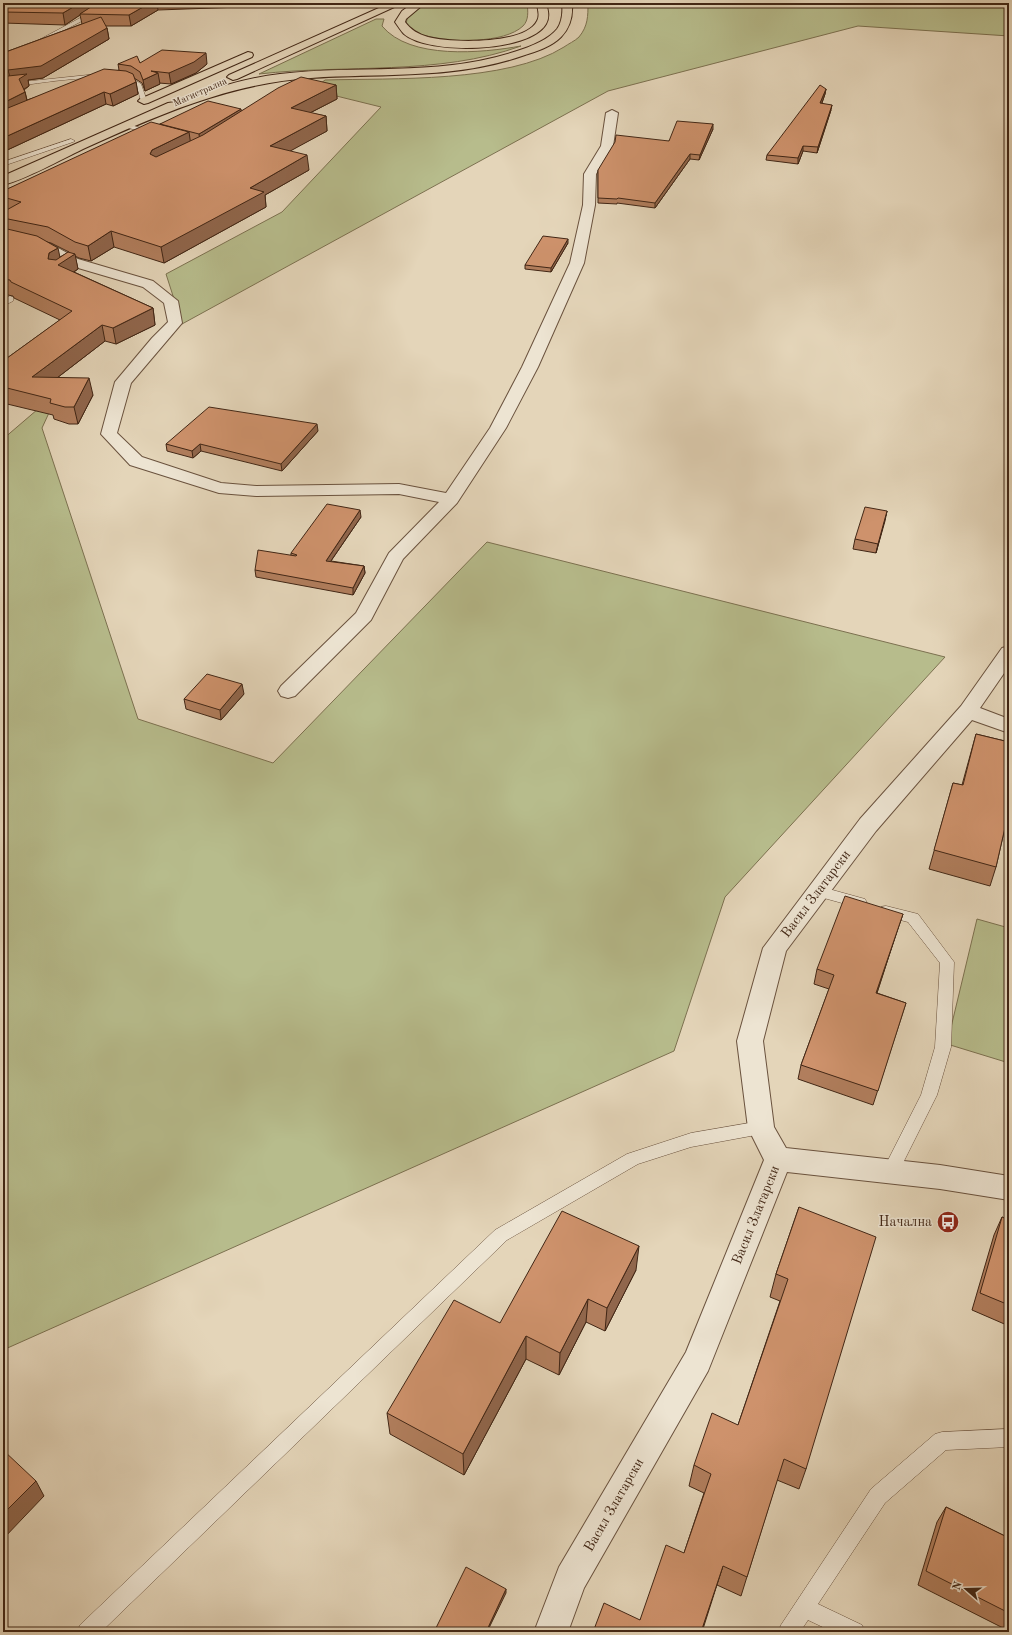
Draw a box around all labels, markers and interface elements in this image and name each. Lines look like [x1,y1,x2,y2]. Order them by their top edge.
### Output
street label: Магистрална [172,76,228,108]
street label: Васил Златарски [779,848,853,940]
street label: Васил Златарски [730,1164,782,1266]
bus stop icon: Начална [935,1209,961,1235]
place label: Начална [878,1215,932,1229]
street label: Васил Златарски [582,1456,646,1554]
north arrow [946,1569,986,1609]
text: N [951,1580,965,1592]

